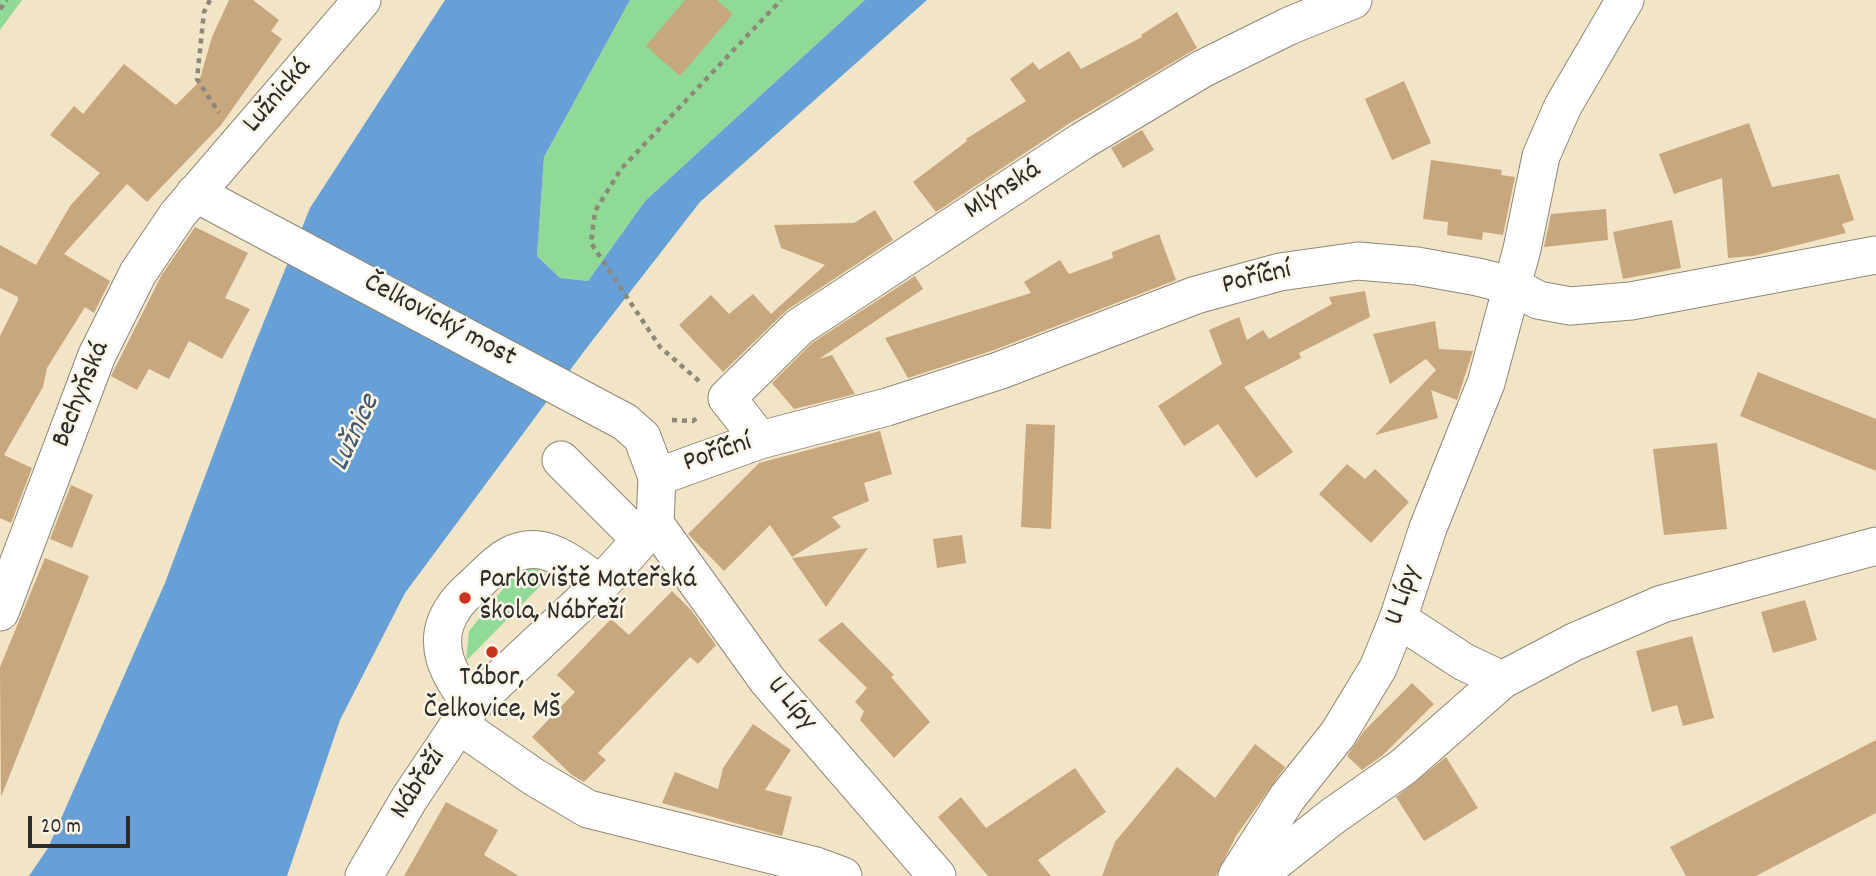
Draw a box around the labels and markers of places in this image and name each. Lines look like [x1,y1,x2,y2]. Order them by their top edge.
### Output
place label: Parkoviště Mateřská škola, Nábřeží [479,565,697,631]
marker: Parkoviště Mateřská škola, Nábřeží [457,590,473,606]
marker: Tábor, Čelkovice, MŠ [484,644,500,660]
place label: Tábor, Čelkovice, MŠ [424,663,560,729]

